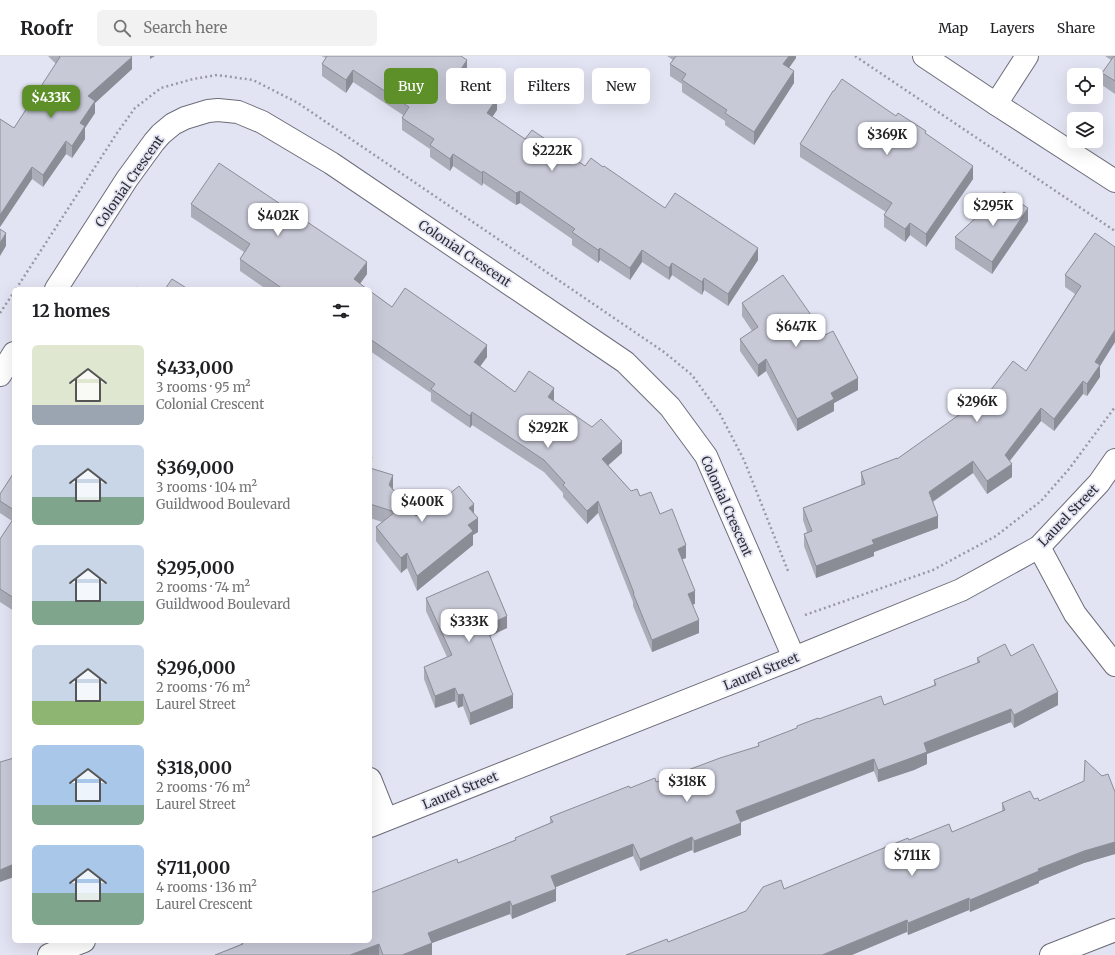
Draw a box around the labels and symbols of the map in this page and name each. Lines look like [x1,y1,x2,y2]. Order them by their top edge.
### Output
pin: $433K [23,85,79,119]
pin: $369K [859,122,915,156]
street label: Colonial Crescent [91,132,167,231]
pin: $222K [524,138,580,172]
pin: $295K [965,193,1021,227]
pin: $402K [250,203,306,237]
street label: Colonial Crescent [415,216,514,291]
pin: $647K [768,314,824,348]
pin: $296K [949,389,1005,423]
pin: $292K [520,415,576,449]
street label: Colonial Crescent [697,453,756,559]
street label: Laurel Street [1034,481,1102,550]
pin: $400K [394,489,450,523]
pin: $333K [441,609,497,643]
street label: Laurel Street [721,649,801,694]
street label: Laurel Street [420,768,500,813]
pin: $318K [659,769,715,803]
pin: $711K [884,843,940,877]

